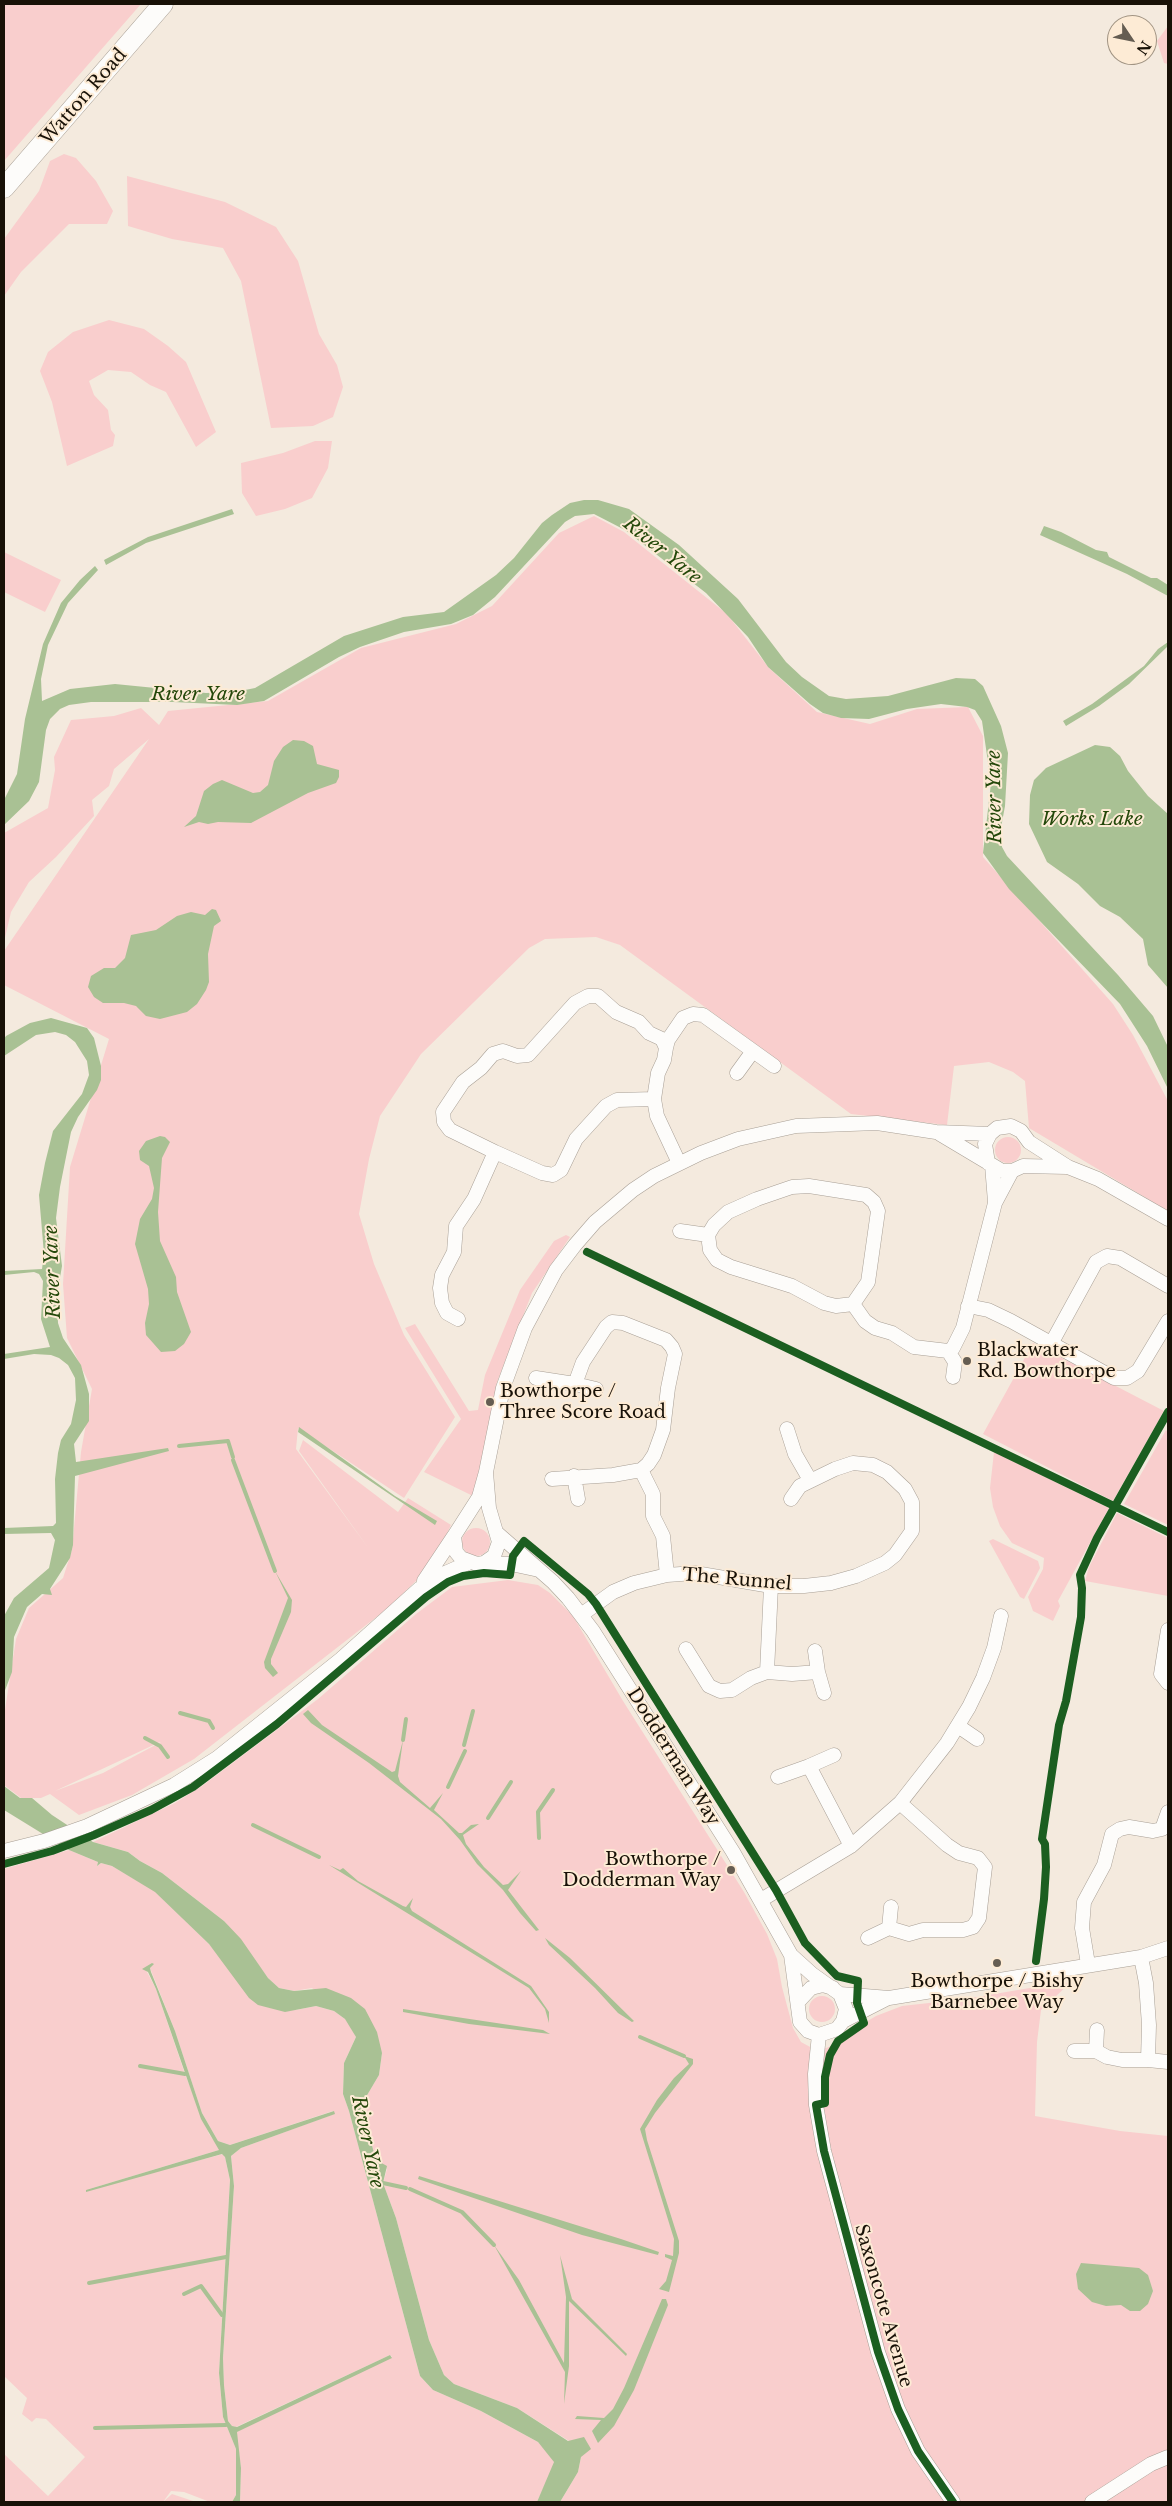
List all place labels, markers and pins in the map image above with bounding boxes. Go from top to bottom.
place label: Blackwater Rd. Bowthorpe [977,1340,1116,1382]
marker: Blackwater Rd. Bowthorpe [961,1355,973,1367]
place label: Bowthorpe / Three Score Road [500,1381,666,1424]
marker: Bowthorpe / Three Score Road [484,1396,496,1408]
place label: Bowthorpe / Dodderman Way [563,1849,721,1892]
marker: Bowthorpe / Dodderman Way [725,1864,737,1876]
marker: Bowthorpe / Bishy Barnebee Way [991,1957,1003,1969]
place label: Bowthorpe / Bishy Barnebee Way [911,1971,1083,2014]

